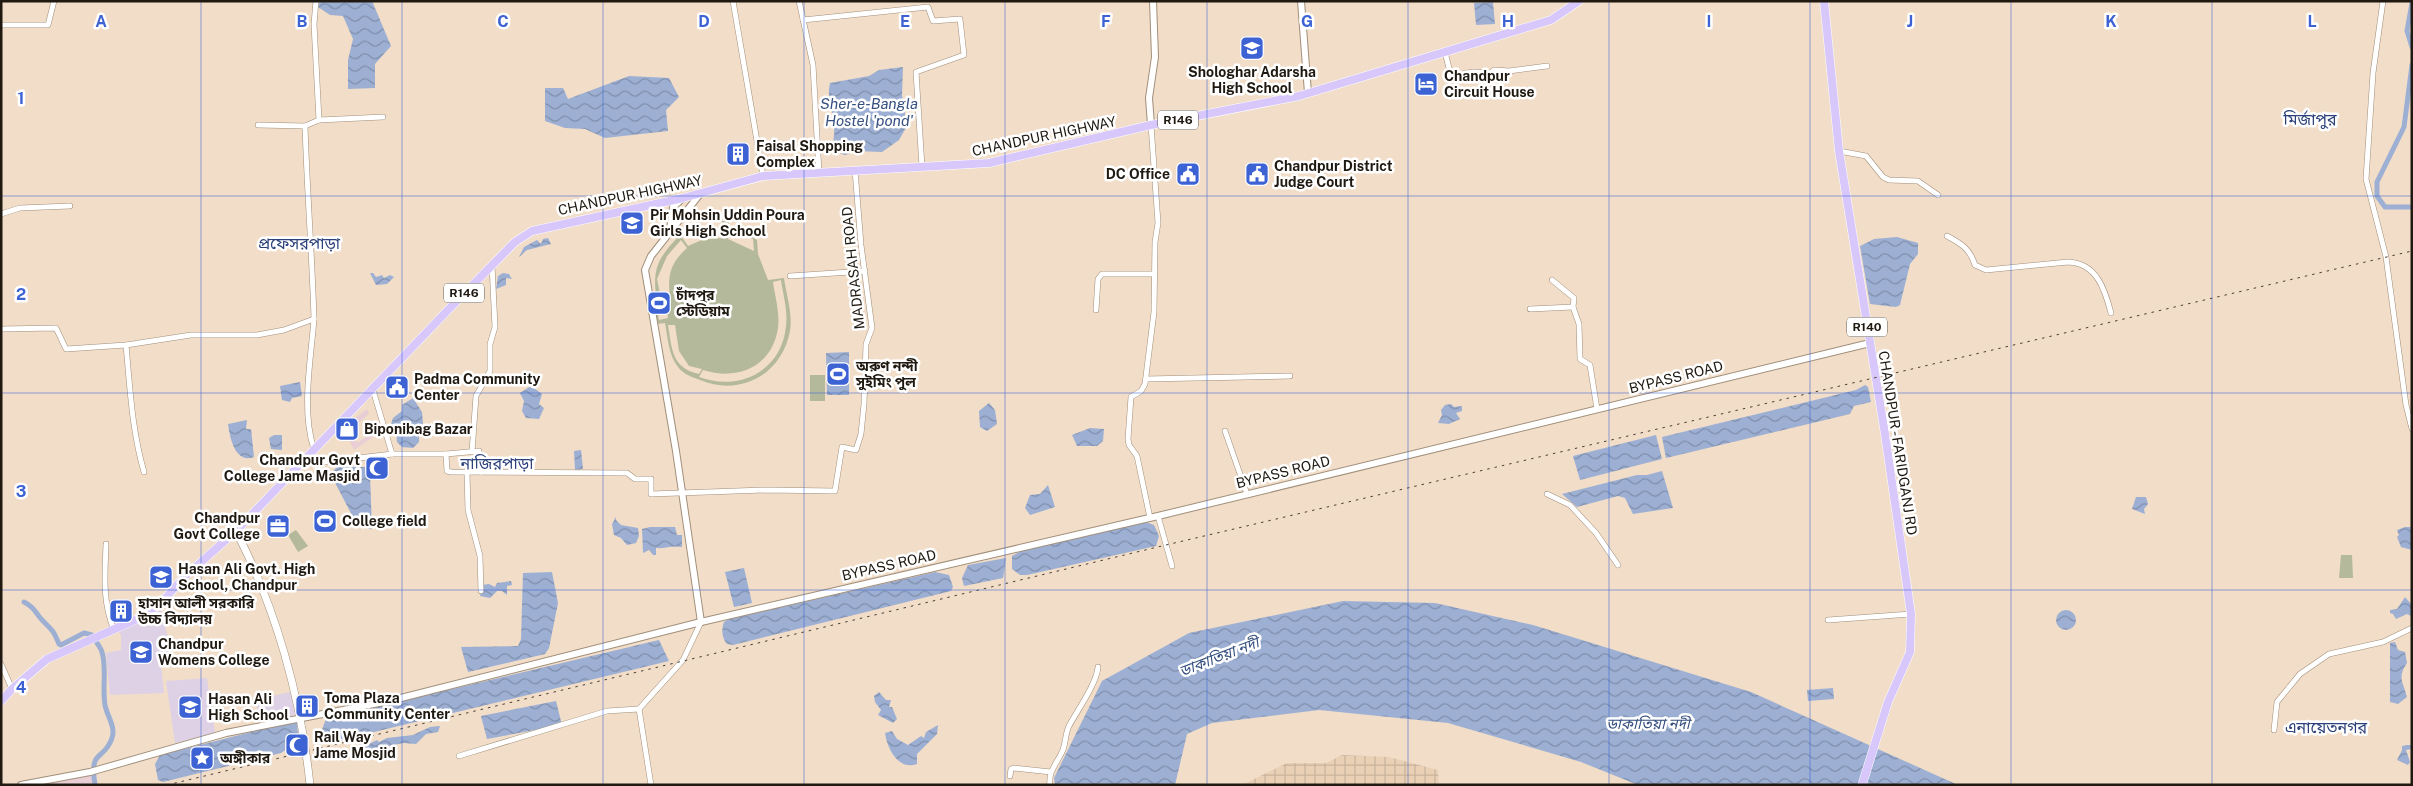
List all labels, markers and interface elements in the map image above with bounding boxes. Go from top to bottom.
text: A [95,12,107,31]
text: B [297,12,308,31]
text: C [497,12,509,31]
text: D [698,12,710,31]
text: E [900,12,910,31]
text: F [1101,12,1111,31]
text: G [1301,12,1313,31]
text: H [1502,12,1514,31]
text: I [1707,12,1711,31]
text: J [1907,12,1913,31]
text: K [2105,12,2117,31]
text: L [2307,12,2317,31]
school or university icon: Shologhar Adarsha High School [1239,35,1265,61]
place label: Shologhar Adarsha High School [1188,64,1316,96]
place label: Chandpur Circuit House [1444,68,1535,100]
hotel icon: Chandpur Circuit House [1413,71,1439,97]
text: 1 [18,89,24,108]
water label: Sher-e-Bangla Hostel 'pond' [820,95,918,129]
road number: R146 [1158,110,1198,130]
district label: মির্জাপুর [2282,110,2337,129]
street label: CHANDPUR HIGHWAY [970,113,1118,159]
place label: Faisal Shopping Complex [756,138,863,170]
building icon: Faisal Shopping Complex [725,141,751,167]
place label: Chandpur District Judge Court [1274,158,1393,190]
public building icon: DC Office [1175,161,1201,187]
public building icon: Chandpur District Judge Court [1244,161,1270,187]
place label: DC Office [1106,166,1170,182]
street label: CHANDPUR HIGHWAY [556,172,704,218]
street label: MADRASAH ROAD [839,206,867,330]
place label: Pir Mohsin Uddin Poura Girls High School [650,207,805,239]
school or university icon: Pir Mohsin Uddin Poura Girls High School [619,210,645,236]
district label: প্রফেসরপাড়া [258,234,341,253]
road number: R146 [444,284,484,302]
text: 2 [16,285,26,304]
place label: চাঁদপুর স্টেডিয়াম [675,286,730,319]
sports icon: চাঁদপুর স্টেডিয়াম [646,290,672,316]
road number: R140 [1847,318,1887,337]
street label: CHANDPUR - FARIDGANJ RD [1876,350,1920,536]
place label: অরুণ নন্দী সুইমিং পুল [855,358,919,391]
street label: BYPASS ROAD [1627,358,1725,396]
sports icon: অরুণ নন্দী সুইমিং পুল [825,361,851,387]
place label: Padma Community Center [414,371,540,403]
public building icon: Padma Community Center [384,374,410,400]
shop icon: Biponibag Bazar [334,416,360,442]
place label: Biponibag Bazar [364,421,473,437]
place label: Chandpur Govt College Jame Masjid [224,452,360,484]
street label: BYPASS ROAD [1234,453,1332,491]
district label: নাজিরপাড়া [460,454,534,473]
mosque icon: Chandpur Govt College Jame Masjid [364,455,390,481]
text: 3 [16,482,26,501]
sports icon: College field [312,508,338,534]
place label: Chandpur Govt College [174,510,260,542]
office icon: Chandpur Govt College [265,513,291,539]
place label: College field [342,513,427,529]
street label: BYPASS ROAD [840,546,938,584]
place label: Hasan Ali Govt. High School, Chandpur [178,561,315,593]
school or university icon: Hasan Ali Govt. High School, Chandpur [148,564,174,590]
place label: হাসান আলী সরকারি উচ্চ বিদ্যালয় [137,595,255,627]
building icon: হাসান আলী সরকারি উচ্চ বিদ্যালয় [108,598,134,624]
water label: ডাকাতিয়া নদী [1177,633,1264,679]
place label: Chandpur Womens College [158,636,270,668]
school or university icon: Chandpur Womens College [128,639,154,665]
text: 4 [16,678,27,697]
place label: Toma Plaza Community Center [324,690,450,722]
place label: Hasan Ali High School [208,691,289,723]
building icon: Toma Plaza Community Center [294,693,320,719]
school or university icon: Hasan Ali High School [177,694,203,720]
water label: ডাকাতিয়া নদী [1606,715,1693,732]
district label: এনায়েতনগর [2285,718,2368,737]
place label: Rail Way Jame Mosjid [314,729,396,761]
mosque icon: Rail Way Jame Mosjid [284,732,310,758]
place icon: অঙ্গীকার [189,745,215,771]
place label: অঙ্গীকার [219,750,271,766]

